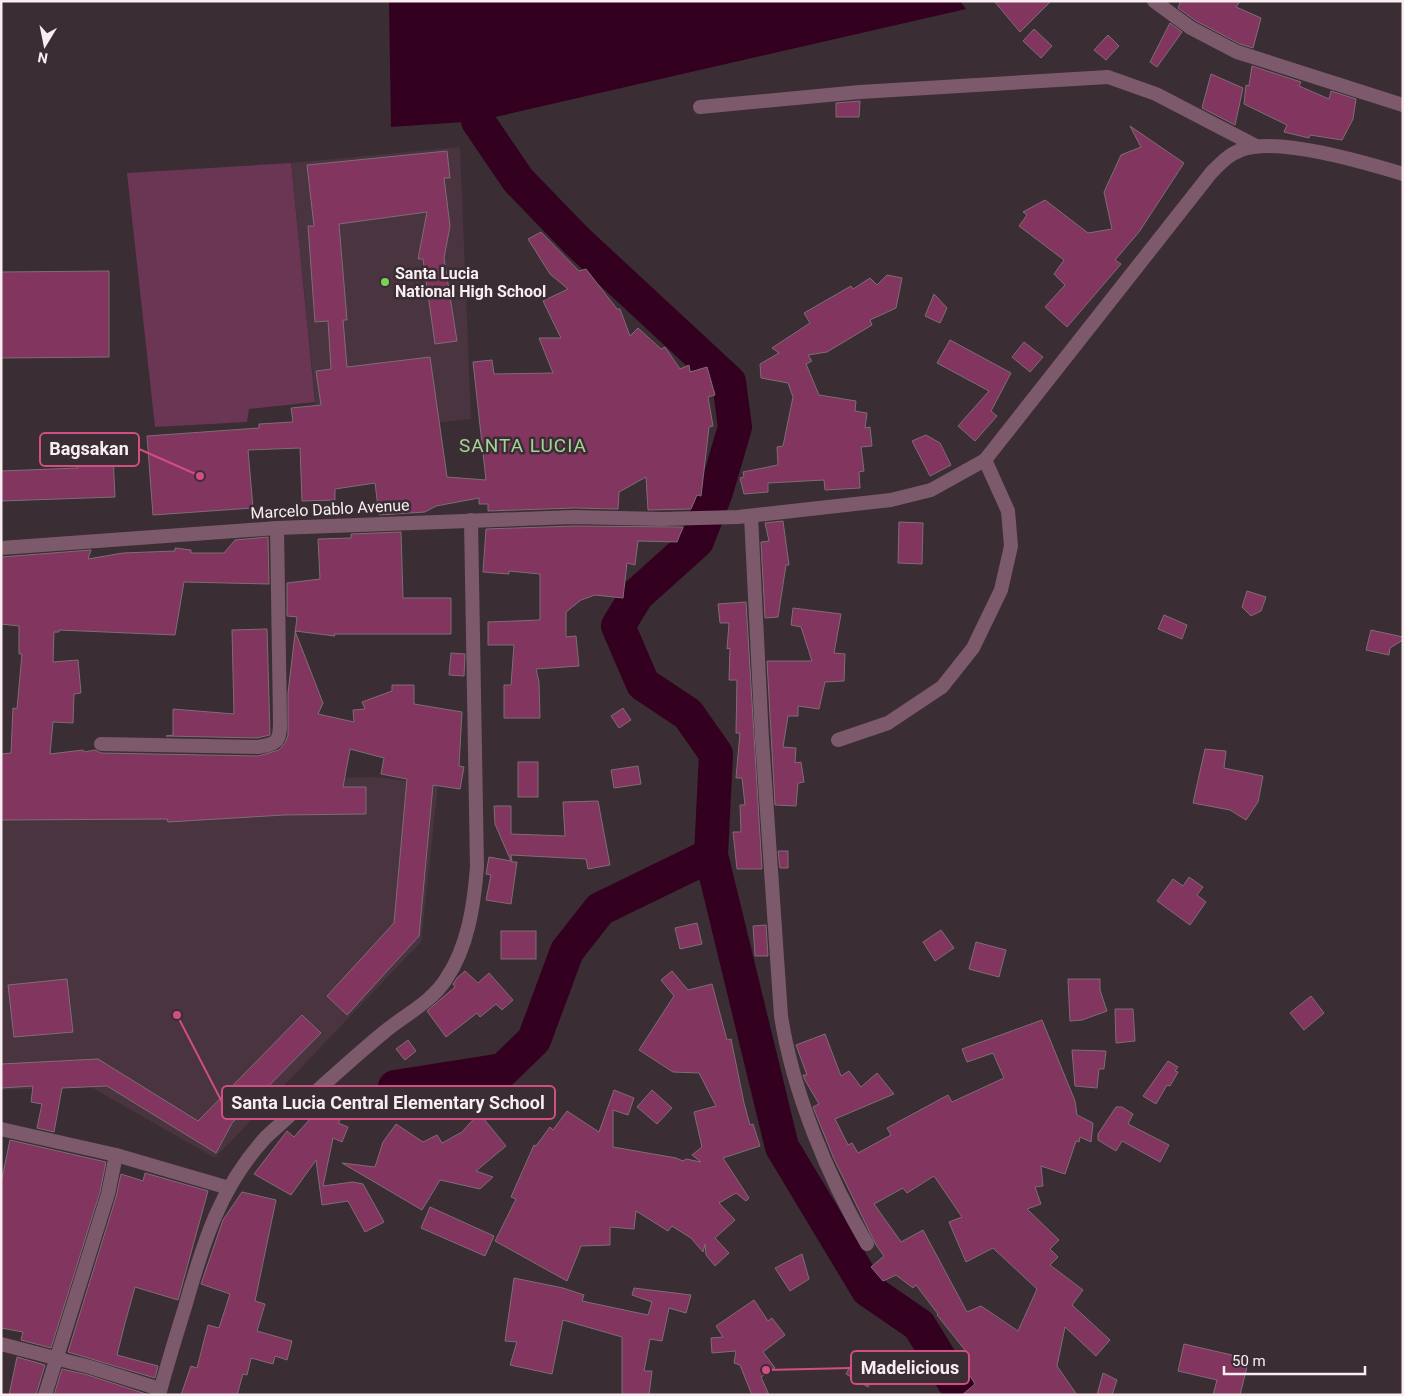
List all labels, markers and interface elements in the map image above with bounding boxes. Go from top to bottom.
north arrow [20,20,70,70]
text: N [36,49,49,67]
place label: Santa Lucia National High School [395,264,546,301]
marker: Santa Lucia National High School [379,276,391,288]
callout: Bagsakan [40,433,139,466]
district label: SANTA LUCIA [459,434,587,457]
text: Bagsakan [49,438,129,459]
street label: Marcelo Dablo Avenue [250,495,410,523]
callout: Santa Lucia Central Elementary School [222,1086,555,1119]
text: Santa Lucia Central Elementary School [231,1092,545,1113]
scale bar [1224,1344,1365,1376]
callout: Madelicious [851,1351,969,1384]
text: 50 m [1232,1352,1266,1370]
text: Madelicious [861,1357,959,1378]

